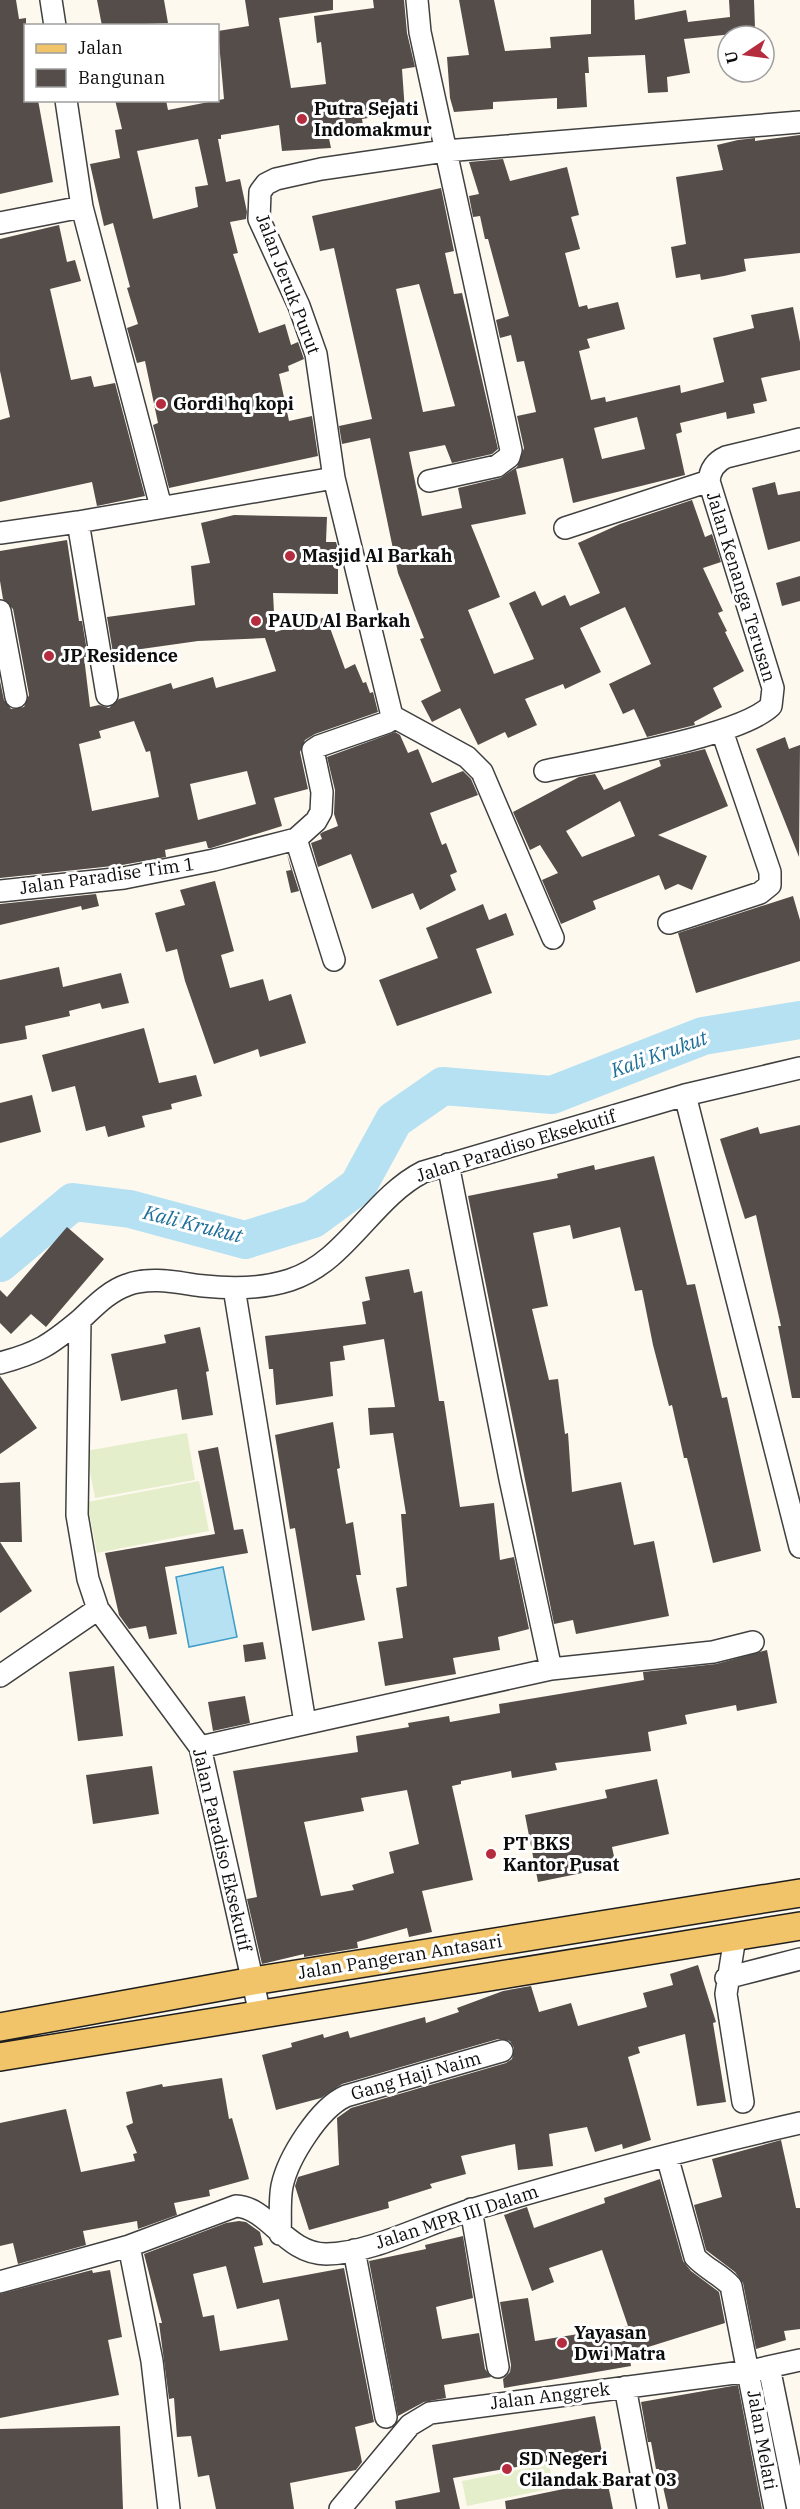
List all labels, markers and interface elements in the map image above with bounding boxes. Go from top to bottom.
legend [24,24,219,102]
north arrow [716,24,776,84]
text: Jalan [78,36,123,59]
text: U [720,49,743,66]
text: Bangunan [78,66,165,89]
place label: Putra Sejati Indomakmur [314,97,432,141]
marker: Putra Sejati Indomakmur [295,112,309,126]
street label: Jalan Jeruk Purut [251,210,326,357]
place label: Gordi hq kopi [173,392,294,415]
marker: Gordi hq kopi [154,397,168,411]
street label: Jalan Kenanga Terusan [702,489,781,685]
place label: Masjid Al Barkah [302,544,453,567]
marker: Masjid Al Barkah [283,549,297,563]
place label: PAUD Al Barkah [268,609,411,632]
marker: PAUD Al Barkah [249,614,263,628]
place label: JP Residence [61,644,178,667]
marker: JP Residence [42,649,56,663]
street label: Jalan Paradise Tim 1 [18,852,196,899]
water label: Kali Krukut [606,1023,712,1084]
street label: Jalan Paradiso Eksekutif [413,1104,620,1187]
water label: Kali Krukut [140,1198,246,1249]
street label: Jalan Paradiso Eksekutif [188,1746,257,1955]
place label: PT BKS Kantor Pusat [503,1832,619,1876]
marker: PT BKS Kantor Pusat [484,1847,498,1861]
street label: Jalan Pangeran Antasari [296,1929,504,1984]
street label: Gang Haji Naim [348,2046,484,2105]
street label: Jalan MPR III Dalam [373,2179,541,2254]
place label: Yayasan Dwi Matra [574,2321,666,2365]
marker: Yayasan Dwi Matra [555,2336,569,2350]
street label: Jalan Anggrek [489,2377,612,2414]
street label: Jalan Melati [742,2388,783,2492]
place label: SD Negeri Cilandak Barat 03 [519,2447,677,2491]
marker: SD Negeri Cilandak Barat 03 [500,2462,514,2476]

